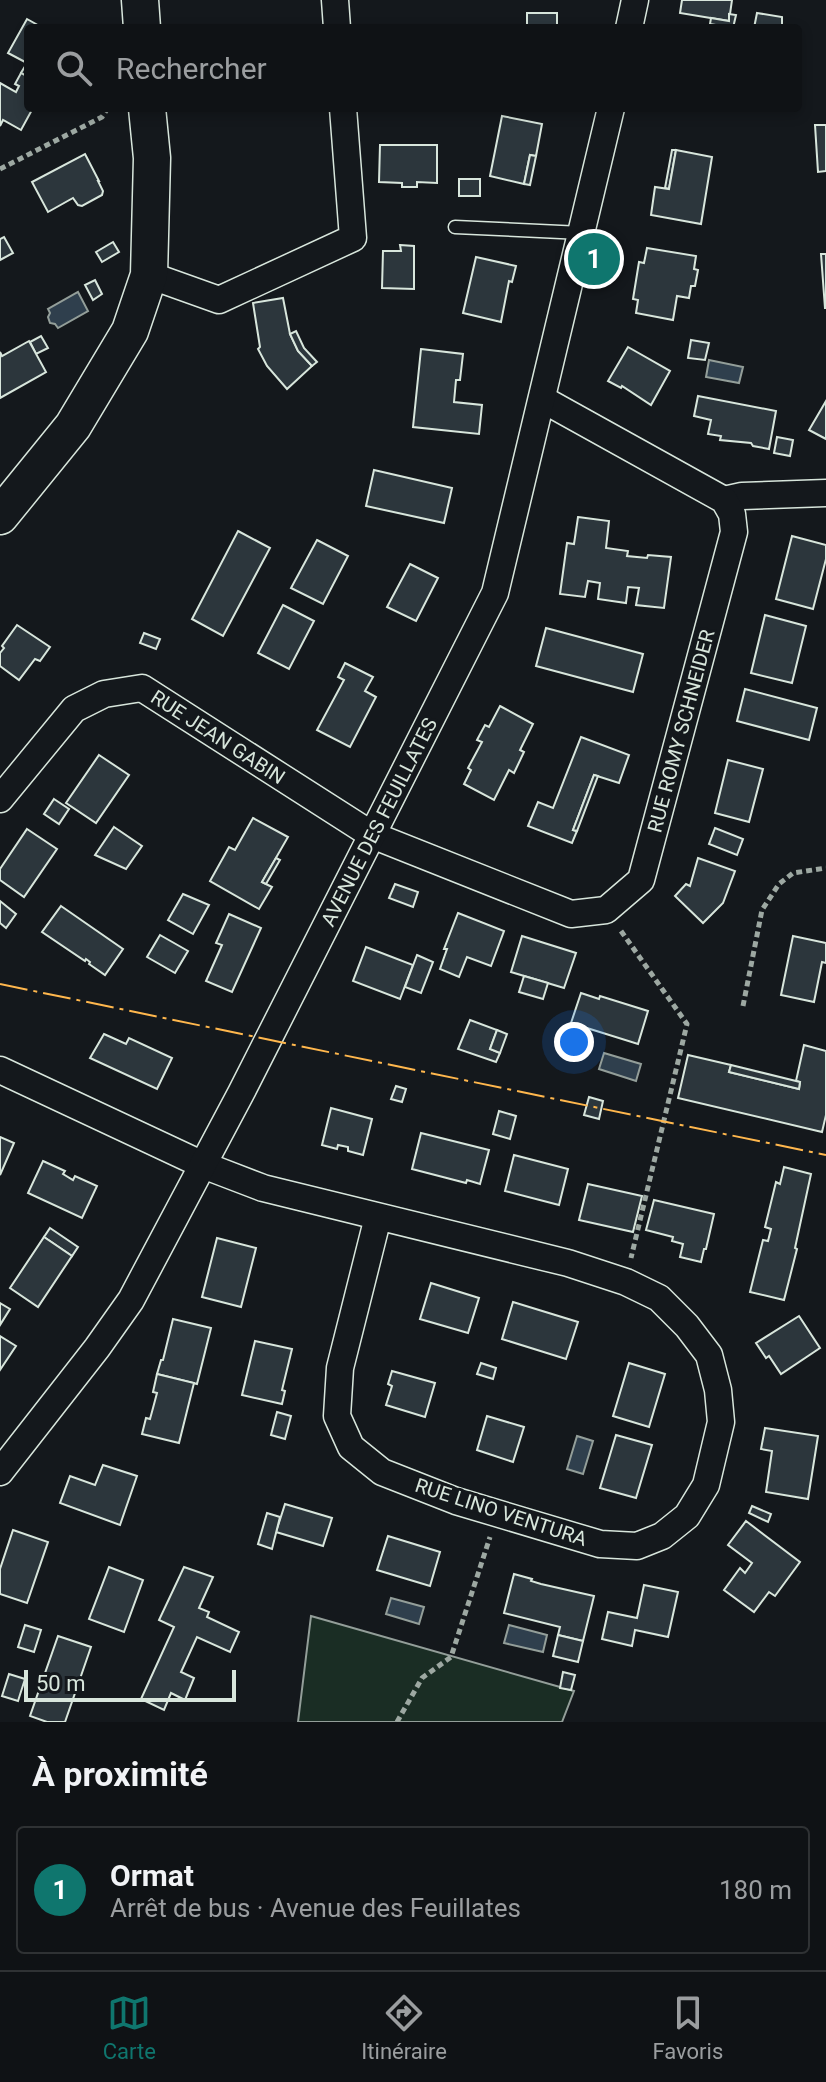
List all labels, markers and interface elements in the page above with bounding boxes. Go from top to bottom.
search box [24,24,802,112]
icon: search [52,46,96,90]
text: Rechercher [116,51,267,86]
pin: 1 [568,229,620,289]
street label: RUE ROMY SCHNEIDER [642,627,720,835]
street label: RUE JEAN GABIN [146,685,290,789]
street label: AVENUE DES FEUILLATES [316,714,442,930]
your location [554,1022,594,1062]
street label: RUE LINO VENTURA [412,1473,590,1551]
scale bar [24,1666,236,1702]
text: 50 m [36,1671,85,1696]
text: À proximité [32,1754,208,1794]
text: Ormat [110,1858,194,1893]
text: 1 [53,1875,67,1905]
text: 180 m [719,1875,792,1905]
text: Arrêt de bus · Avenue des Feuillates [110,1893,521,1923]
tab: Carte [103,1991,156,2064]
tab: Itinéraire [361,1991,447,2064]
tab: Favoris [652,1991,723,2064]

